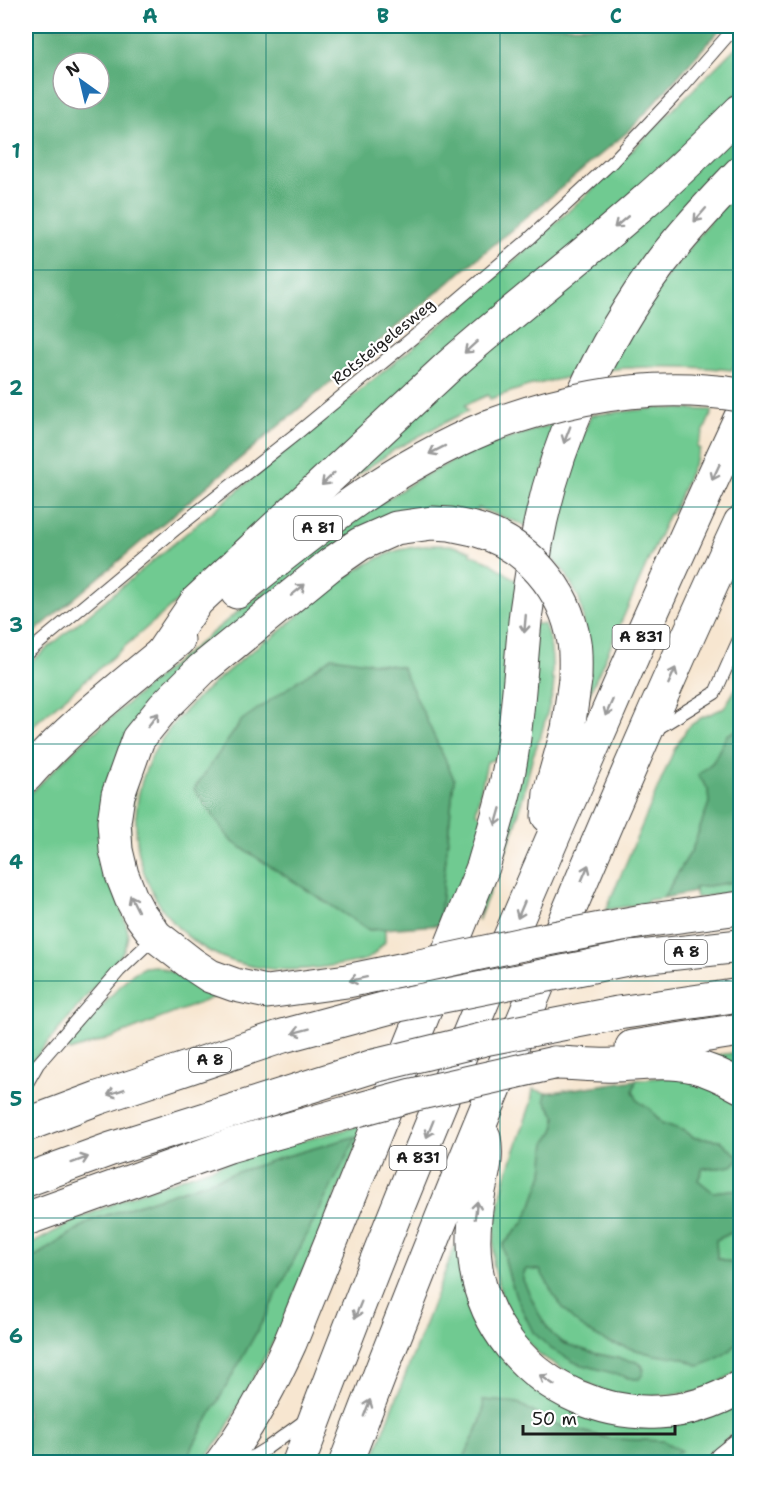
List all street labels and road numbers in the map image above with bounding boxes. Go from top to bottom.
street label: Rotsteigelesweg [328,293,439,389]
road number: A 81 [294,516,342,540]
road number: A 831 [612,625,670,649]
road number: A 8 [665,940,707,964]
road number: A 8 [189,1048,231,1072]
road number: A 831 [390,1146,446,1170]

